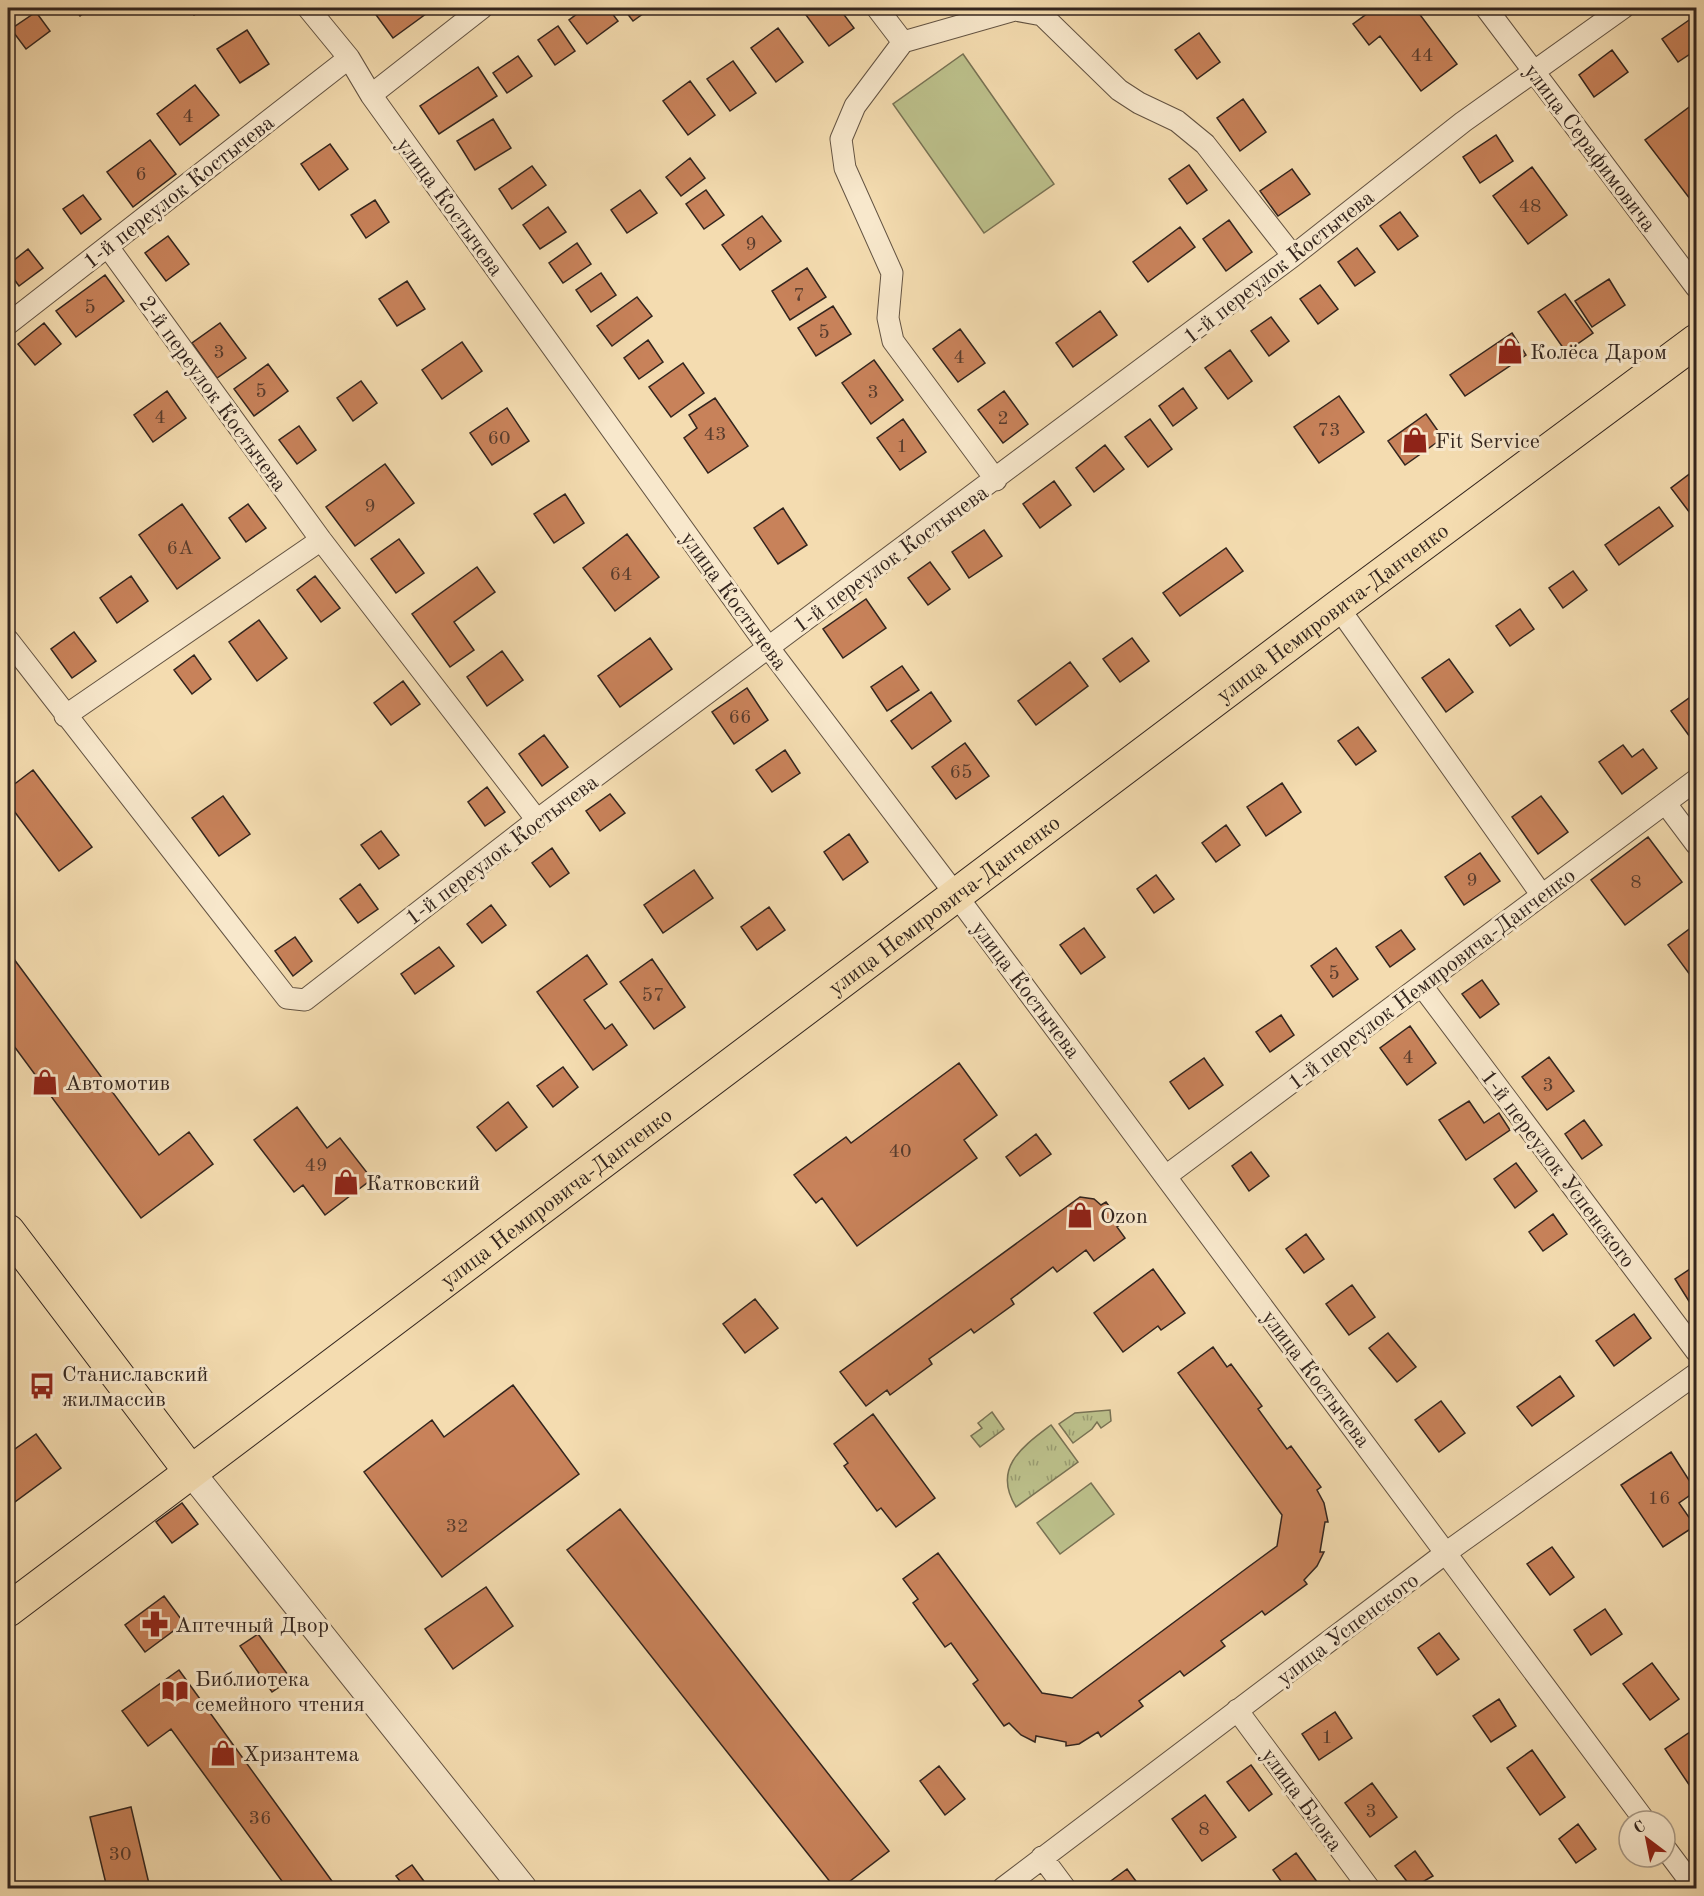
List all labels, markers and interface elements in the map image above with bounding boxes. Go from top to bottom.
house number: 44 [1410,46,1434,66]
street label: улица Серафимовича [1519,60,1660,236]
house number: 4 [182,107,194,127]
street label: 1-й переулок Костычева [80,111,279,274]
street label: улица Костычева [392,134,507,281]
house number: 6 [135,165,147,185]
street label: 1-й переулок Костычева [1180,186,1379,349]
house number: 48 [1518,197,1542,217]
house number: 9 [745,235,757,255]
house number: 7 [793,286,805,306]
street label: 2-й переулок Костычева [134,293,290,496]
house number: 5 [84,298,96,318]
house number: 5 [818,323,830,343]
shop icon: Колёса Даром [1495,336,1525,366]
place label: Колёса Даром [1530,342,1667,364]
house number: 3 [213,343,225,363]
house number: 4 [953,348,965,368]
house number: 5 [255,382,267,402]
house number: 3 [867,383,879,403]
house number: 4 [154,408,166,428]
house number: 2 [997,409,1009,429]
house number: 73 [1317,421,1341,441]
house number: 43 [703,425,727,445]
shop icon: Fit Service [1400,425,1430,455]
house number: 60 [487,429,511,449]
place label: Fit Service [1435,431,1540,453]
house number: 1 [896,437,908,457]
street label: 1-й переулок Костычева [790,482,993,638]
house number: 9 [364,497,376,517]
street label: улица Немировича-Данченко [1213,520,1453,707]
street label: улица Костычева [676,528,791,675]
house number: 6А [167,539,193,559]
house number: 64 [609,565,633,585]
house number: 66 [728,708,752,728]
house number: 65 [949,763,973,783]
street label: 1-й переулок Костычева [402,771,603,930]
street label: улица Немировича-Данченко [825,812,1065,1000]
street label: 1-й переулок Немировича-Данченко [1285,865,1580,1095]
house number: 9 [1466,871,1478,891]
house number: 8 [1630,873,1642,893]
street label: улица Костычева [967,918,1084,1063]
house number: 5 [1328,964,1340,984]
house number: 57 [641,986,665,1006]
house number: 4 [1402,1048,1414,1068]
street label: 1-й переулок Успенского [1476,1066,1639,1272]
shop icon: Автомотив [30,1067,60,1097]
place label: Автомотив [65,1073,170,1095]
house number: 3 [1542,1076,1554,1096]
street label: улица Немировича-Данченко [437,1104,677,1293]
house number: 40 [888,1142,912,1162]
house number: 49 [304,1156,328,1176]
shop icon: Катковский [331,1167,361,1197]
place label: Катковский [366,1173,480,1195]
shop icon: Ozon [1065,1200,1095,1230]
place label: Ozon [1100,1206,1148,1228]
street label: улица Костычева [1257,1307,1374,1452]
place label: Станиславский жилмассив [62,1364,208,1411]
bus stop icon: Станиславский жилмассив [27,1371,57,1401]
house number: 16 [1647,1489,1671,1509]
house number: 32 [445,1517,469,1537]
street label: улица Успенского [1273,1569,1423,1690]
pharmacy icon: Аптечный Двор [140,1609,170,1639]
place label: Аптечный Двор [175,1615,329,1637]
place label: Библиотека семейного чтения [195,1669,365,1716]
library icon: Библиотека семейного чтения [160,1676,190,1706]
house number: 1 [1321,1728,1333,1748]
shop icon: Хризантема [208,1738,238,1768]
place label: Хризантема [243,1744,359,1766]
street label: улица Блока [1257,1744,1346,1856]
house number: 3 [1365,1802,1377,1822]
house number: 36 [248,1809,272,1829]
north arrow [1617,1809,1677,1869]
text: С [1631,1818,1649,1838]
house number: 8 [1198,1820,1210,1840]
house number: 30 [108,1845,132,1865]

